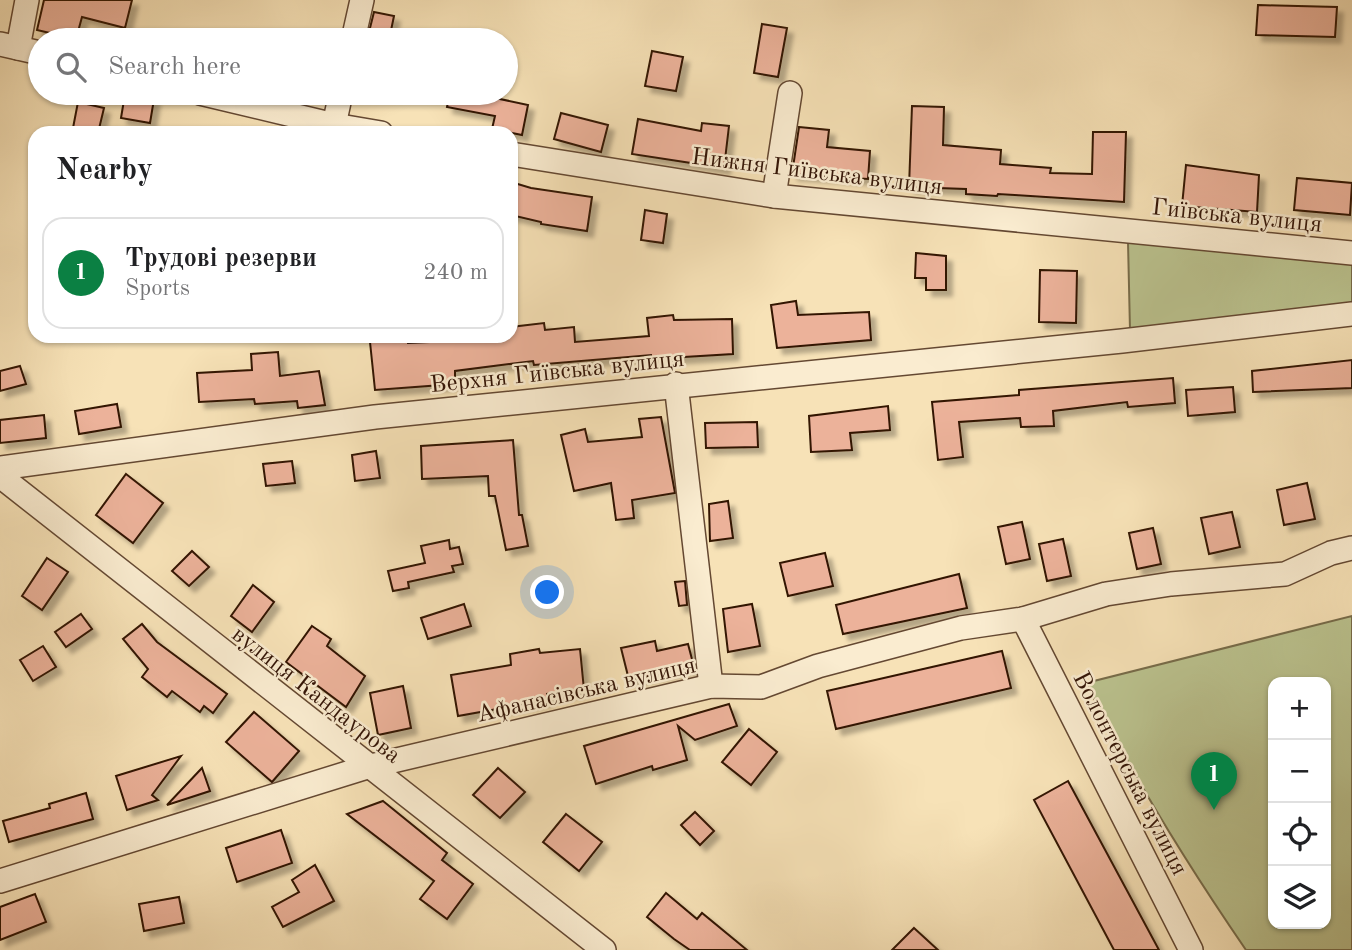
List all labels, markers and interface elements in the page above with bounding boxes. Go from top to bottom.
search box [28,28,518,105]
icon: search [52,48,90,86]
text: Search here [108,54,241,80]
street label: Нижня Гиївська вулиця [690,146,944,200]
text: Nearby [56,156,153,186]
street label: Гиївська вулиця [1150,196,1323,238]
text: Трудові резерви [125,246,317,272]
text: 1 [74,261,88,284]
text: 240 m [423,261,488,284]
text: Sports [125,277,190,300]
street label: Верхня Гиївська вулиця [429,348,686,398]
your location [530,575,564,609]
street label: вулиця Кандаурова [227,622,405,769]
street label: Афанасівська вулиця [475,654,698,728]
street label: Волонтерська вулиця [1067,668,1191,880]
map controls [1268,677,1331,929]
button: + [1268,677,1331,740]
button: − [1268,740,1331,803]
pin: 1 [1191,752,1237,810]
button: locate [1268,803,1331,866]
button: layers [1268,866,1331,929]

